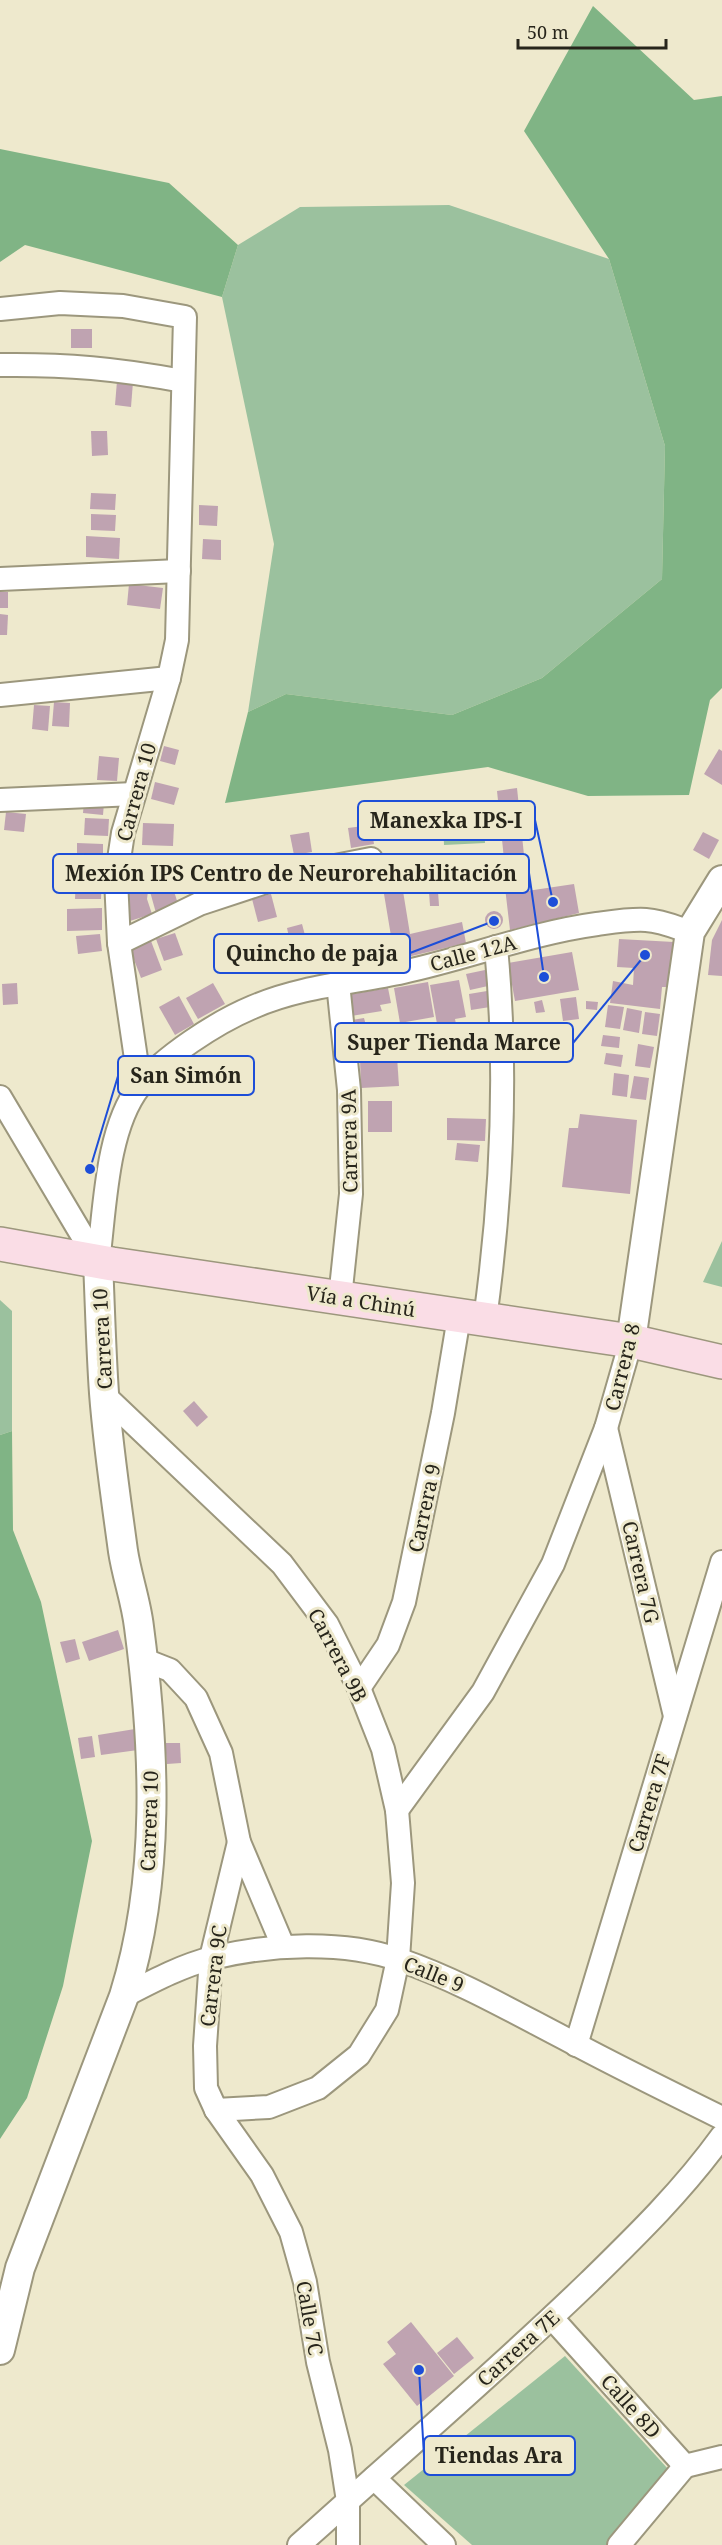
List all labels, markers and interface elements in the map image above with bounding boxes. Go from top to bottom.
scale bar [518,12,666,50]
text: 50 m [527,20,569,44]
street label: Carrera 10 [110,740,162,844]
callout: Manexka IPS-I [358,801,535,840]
text: Manexka IPS-I [370,806,522,834]
callout: Mexión IPS Centro de Neurorehabilitación [53,854,529,893]
text: Mexión IPS Centro de Neurorehabilitación [65,859,517,887]
street label: Calle 12A [427,928,520,977]
callout: Quincho de paja [214,934,410,973]
text: Quincho de paja [226,939,398,967]
callout: Super Tienda Marce [335,1023,573,1062]
text: Super Tienda Marce [347,1028,561,1056]
callout: San Simón [118,1056,254,1095]
text: San Simón [130,1061,242,1089]
street label: Carrera 9A [335,1088,363,1193]
street label: Vía a Chinú [305,1279,418,1323]
street label: Carrera 10 [86,1288,118,1390]
street label: Carrera 8 [598,1320,646,1414]
street label: Carrera 9 [401,1461,447,1555]
street label: Carrera 7G [616,1518,666,1626]
street label: Carrera 9B [302,1603,374,1707]
street label: Carrera 7F [621,1750,677,1856]
street label: Carrera 10 [134,1770,164,1872]
street label: Carrera 9C [193,1924,233,2028]
street label: Calle 9 [400,1950,468,1998]
street label: Calle 7C [290,2279,330,2357]
street label: Carrera 7E [471,2304,565,2392]
street label: Calle 8D [595,2368,667,2444]
callout: Tiendas Ara [424,2436,575,2475]
text: Tiendas Ara [435,2441,563,2469]

